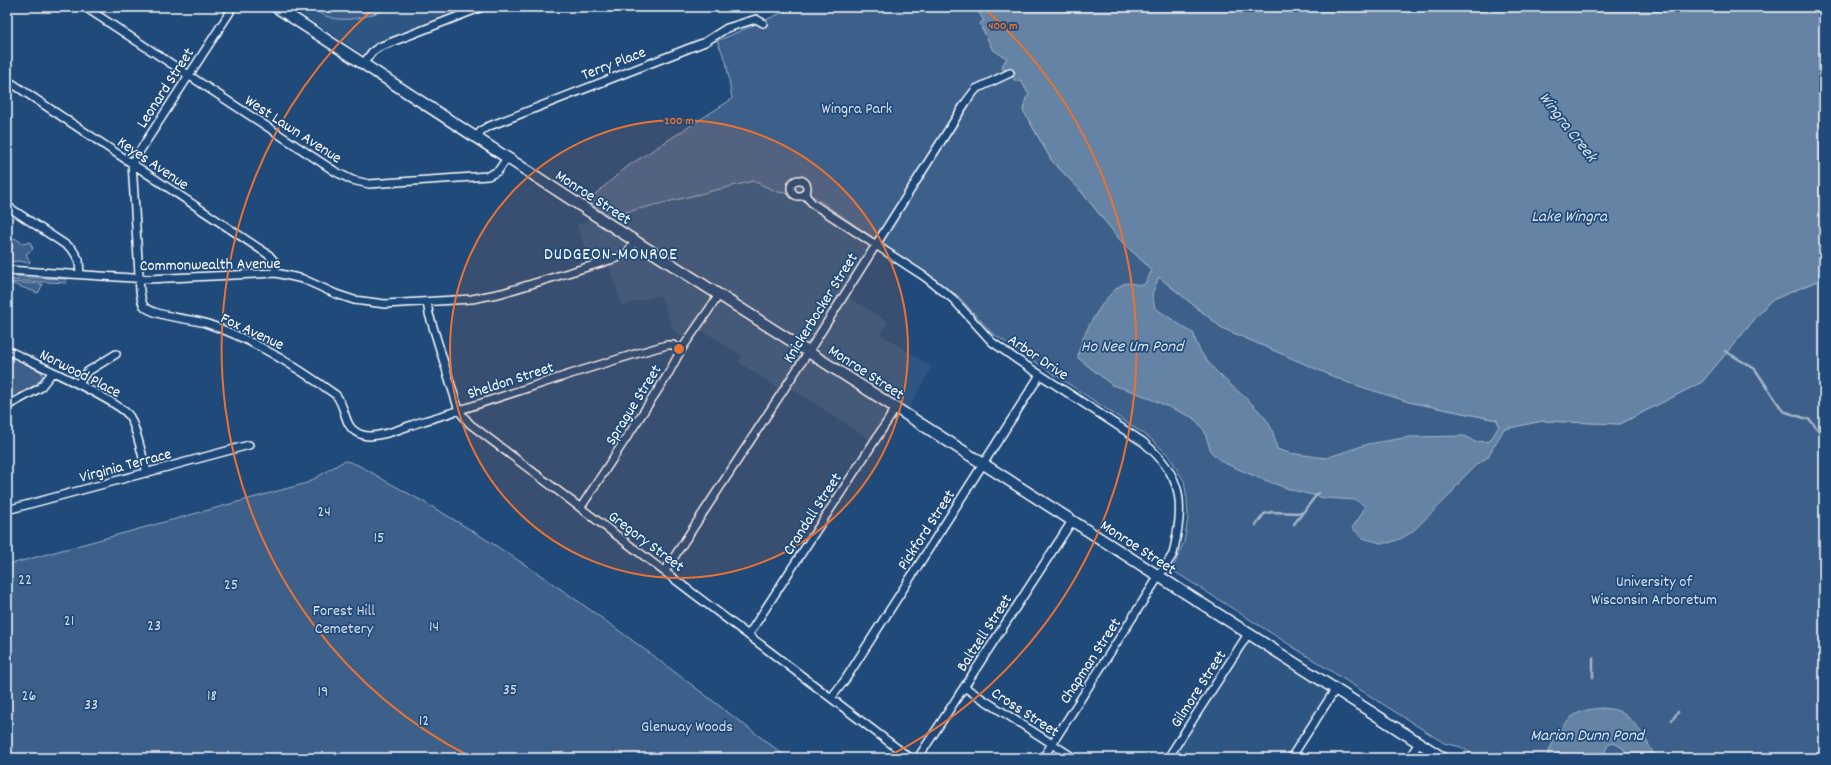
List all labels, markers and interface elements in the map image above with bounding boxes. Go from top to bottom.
text: 400 m [988,18,1018,35]
street label: Terry Place [578,42,650,87]
street label: Leonard Street [132,44,201,133]
water label: Wingra Creek [1532,88,1603,170]
street label: West Lawn Avenue [240,90,346,170]
park label: Wingra Park [822,98,892,121]
text: 200 m [664,113,694,130]
street label: Keyes Avenue [112,132,193,197]
street label: Monroe Street [550,165,635,231]
water label: Lake Wingra [1531,206,1608,230]
district label: DUDGEON-MONROE [544,244,678,268]
street label: Knickerbocker Street [778,249,864,368]
street label: Commonwealth Avenue [139,253,281,278]
street label: Fox Avenue [216,308,287,357]
street label: Arbor Drive [1003,329,1073,387]
water label: Ho Nee Um Pond [1081,336,1185,360]
street label: Monroe Street [823,340,908,406]
centre of rings [672,342,686,356]
street label: Norwood Place [35,344,125,405]
street label: Sheldon Street [465,357,557,406]
street label: Sprague Street [600,360,668,450]
street label: Virginia Terrace [77,443,174,490]
street label: Crandall Street [778,469,848,560]
street label: Pickford Street [892,485,962,575]
park label: 24 [317,501,331,524]
street label: Gregory Street [603,506,688,578]
street label: Monroe Street [1095,515,1180,581]
park label: 15 [374,527,384,550]
park label: 22 [18,569,32,592]
park label: University of Wisconsin Arboretum [1591,571,1717,612]
park label: 25 [224,574,238,597]
street label: Baltzell Street [951,590,1019,677]
park label: Forest Hill Cemetery [313,600,375,641]
park label: 21 [64,610,74,633]
street label: Chapman Street [1055,614,1128,709]
park label: 23 [147,615,161,638]
park label: 14 [429,616,439,639]
street label: Gilmore Street [1165,646,1233,733]
park label: 35 [503,679,517,702]
park label: 19 [318,681,328,704]
street label: Cross Street [986,682,1063,744]
park label: 26 [22,685,37,708]
park label: 18 [207,685,217,708]
park label: 33 [84,694,98,717]
park label: 12 [419,710,429,733]
park label: Glenway Woods [641,716,733,739]
water label: Marion Dunn Pond [1530,725,1646,749]

